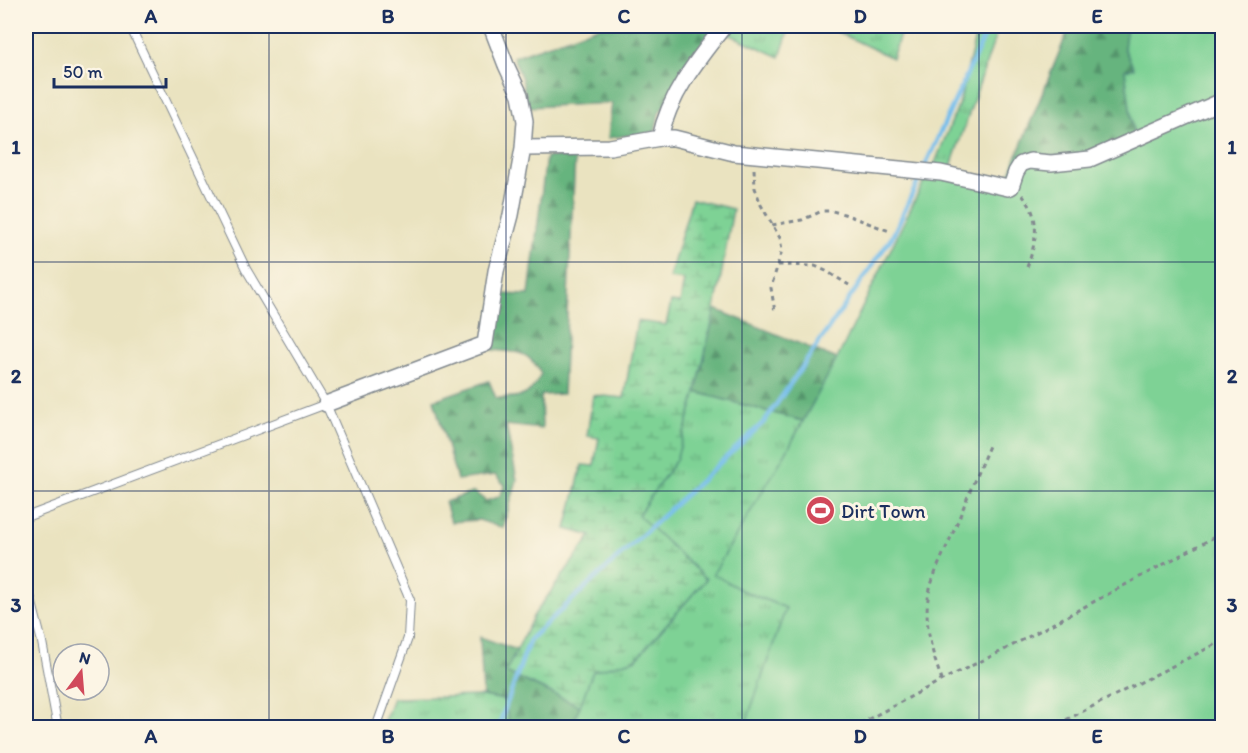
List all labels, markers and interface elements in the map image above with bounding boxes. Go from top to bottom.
text: A [144,4,158,28]
text: B [382,4,395,28]
text: C [618,4,631,28]
text: D [853,4,867,28]
text: E [1091,4,1103,28]
scale bar [54,51,166,89]
text: 50 m [63,61,103,83]
text: 1 [11,135,21,159]
text: 1 [1227,135,1237,159]
text: 2 [11,364,22,388]
text: 2 [1227,364,1238,388]
sports icon: Dirt Town [804,495,836,527]
place label: Dirt Town [841,499,926,523]
text: 3 [11,593,22,617]
text: 3 [1227,593,1238,617]
north arrow [51,642,111,702]
text: N [77,647,93,669]
text: A [144,724,158,748]
text: B [382,724,395,748]
text: C [618,724,631,748]
text: D [853,724,867,748]
text: E [1091,724,1103,748]

